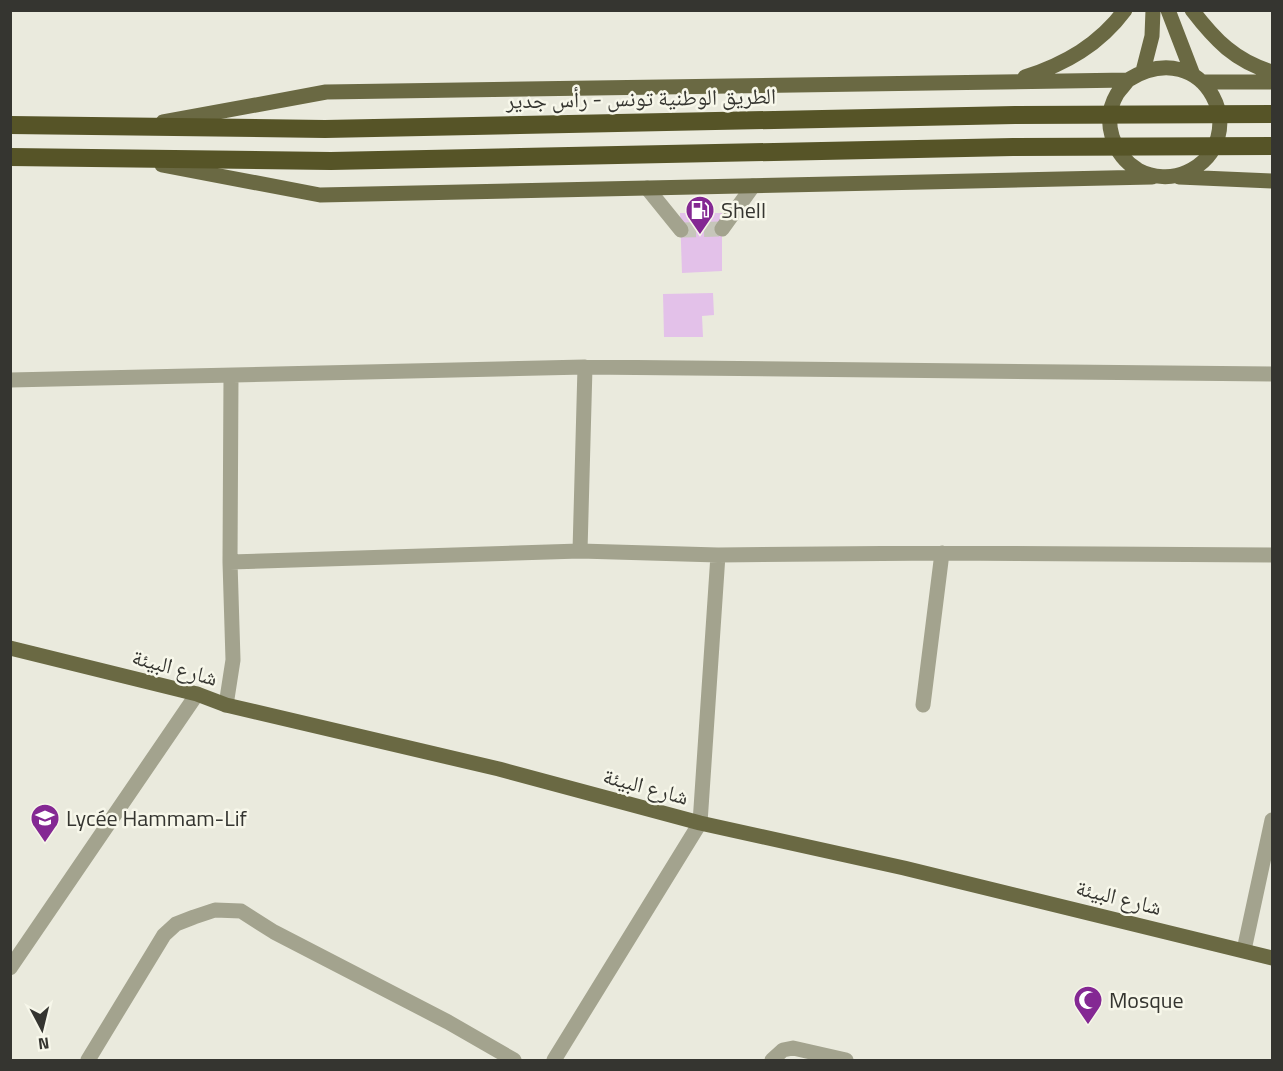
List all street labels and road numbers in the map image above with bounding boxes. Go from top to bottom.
street label: الطريق الوطنية تونس - رأس جدير [505,79,776,117]
street label: شارع البيئة [128,639,222,695]
street label: شارع البيئة [599,758,693,814]
street label: شارع البيئة [1073,870,1165,924]

